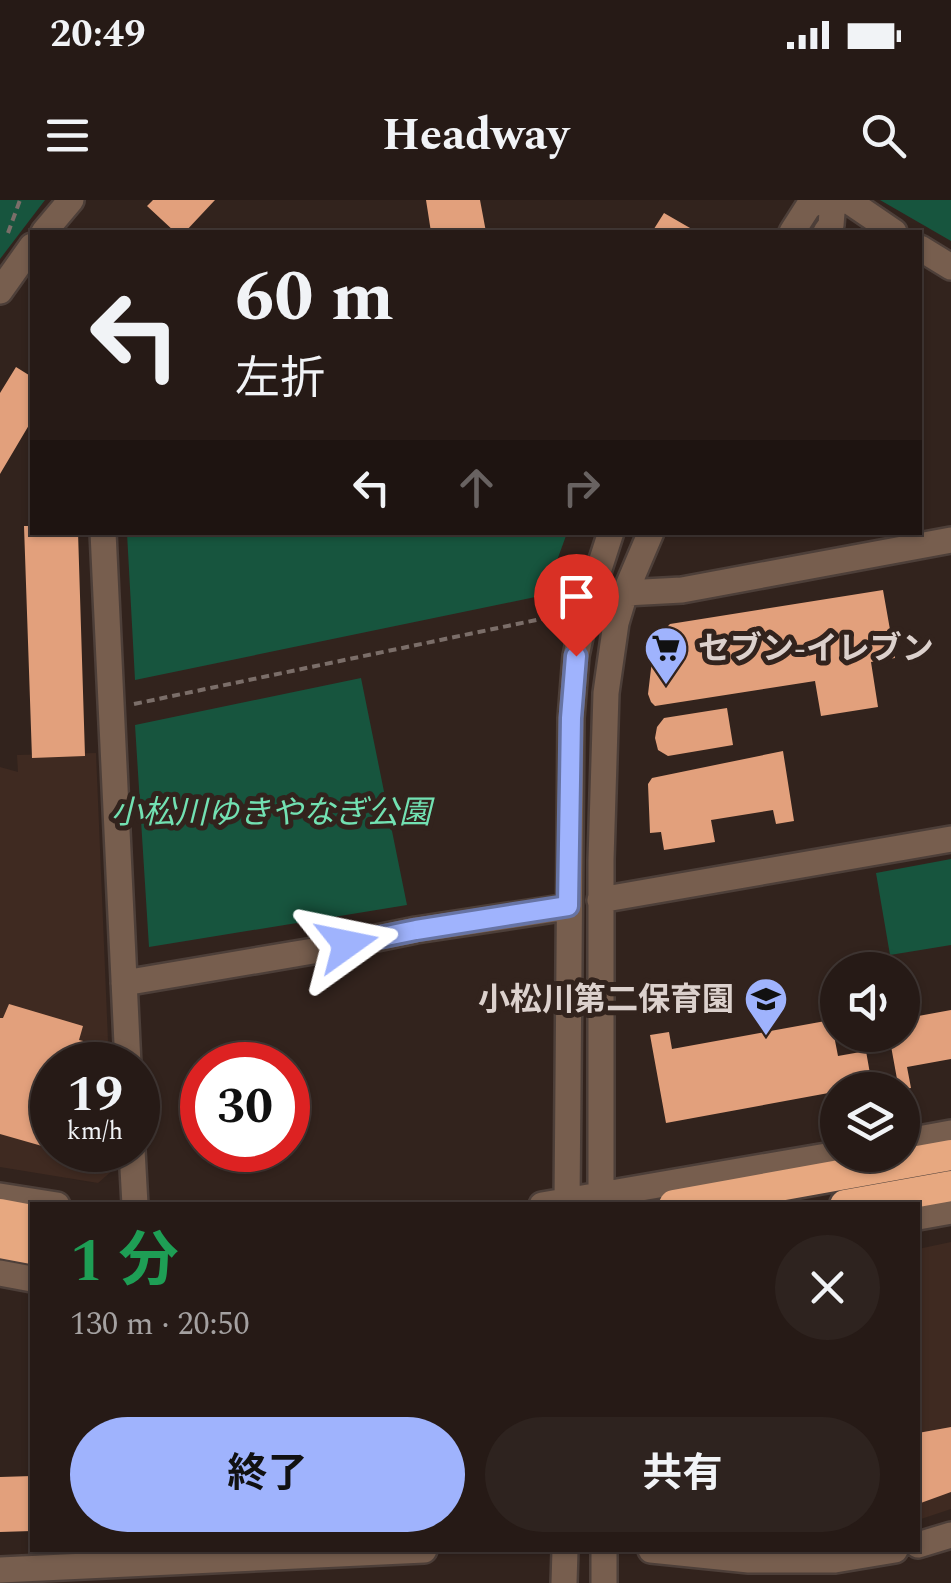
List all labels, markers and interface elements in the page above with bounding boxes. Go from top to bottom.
text: 20:49 [50,6,145,64]
text: Headway [382,101,569,170]
icon: menu [40,108,95,163]
icon: search [856,108,911,163]
text: 60 m [235,245,394,351]
icon: left [70,270,200,400]
text: 左折 [235,345,325,414]
icon: left [344,460,399,515]
icon: ahead [449,460,504,515]
icon: right [554,460,609,515]
pin [534,554,619,657]
icon: arrive [549,569,604,624]
supermarket icon: セブン-イレブン [643,625,689,686]
place label: セブン-イレブン [698,625,934,674]
park label: 小松川ゆきやなぎ公園 [111,789,435,838]
position arrow [295,892,399,996]
map controls [820,952,920,1172]
button: sound [820,952,920,1052]
place label: 小松川第二保育園 [478,976,734,1025]
school or university icon: 小松川第二保育園 [743,976,789,1037]
speed limit sign: 30 [180,1042,310,1172]
text: 19 [67,1057,123,1133]
button: layers [820,1072,920,1172]
text: km/h [67,1113,123,1151]
text: 1 分 [70,1216,179,1308]
button: close [775,1235,880,1340]
text: 130 m · 20:50 [70,1300,250,1349]
button: 終了 [70,1417,465,1532]
button: 共有 [485,1417,880,1532]

